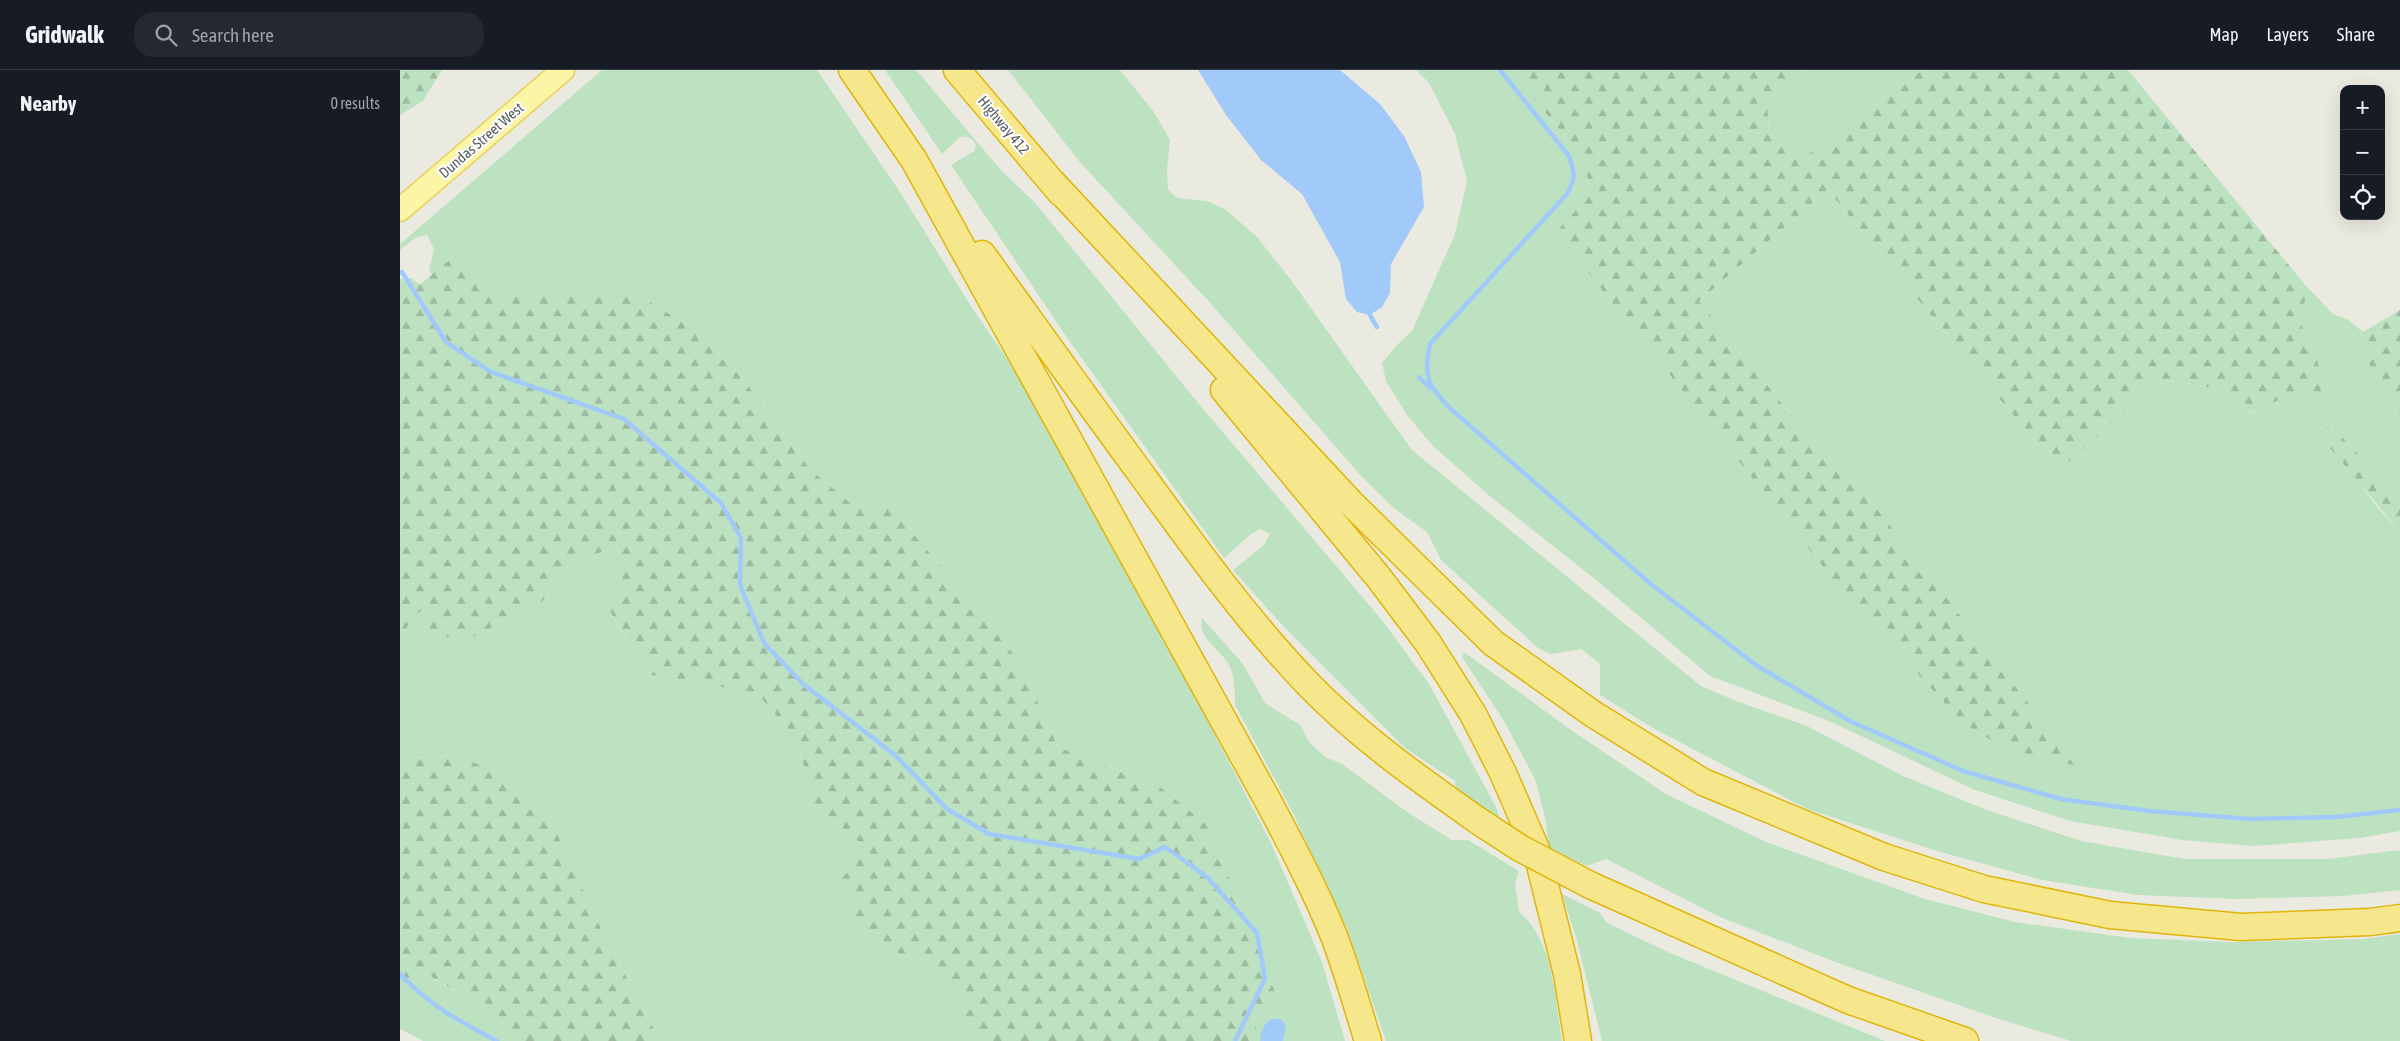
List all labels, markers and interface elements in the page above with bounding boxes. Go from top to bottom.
search box [134,12,484,57]
text: Gridwalk [25,21,104,48]
icon: search [152,21,180,49]
text: Search here [192,24,274,46]
text: Map [2209,24,2238,45]
text: Layers [2266,24,2309,45]
text: Share [2337,24,2375,45]
map controls [2340,85,2385,220]
button: + [2340,85,2385,130]
text: Nearby [20,91,76,115]
street label: Highway 412 [975,92,1033,158]
text: 0 results [330,94,380,112]
street label: Dundas Street West [435,99,527,181]
button: − [2340,130,2385,175]
button: locate [2340,175,2385,220]

